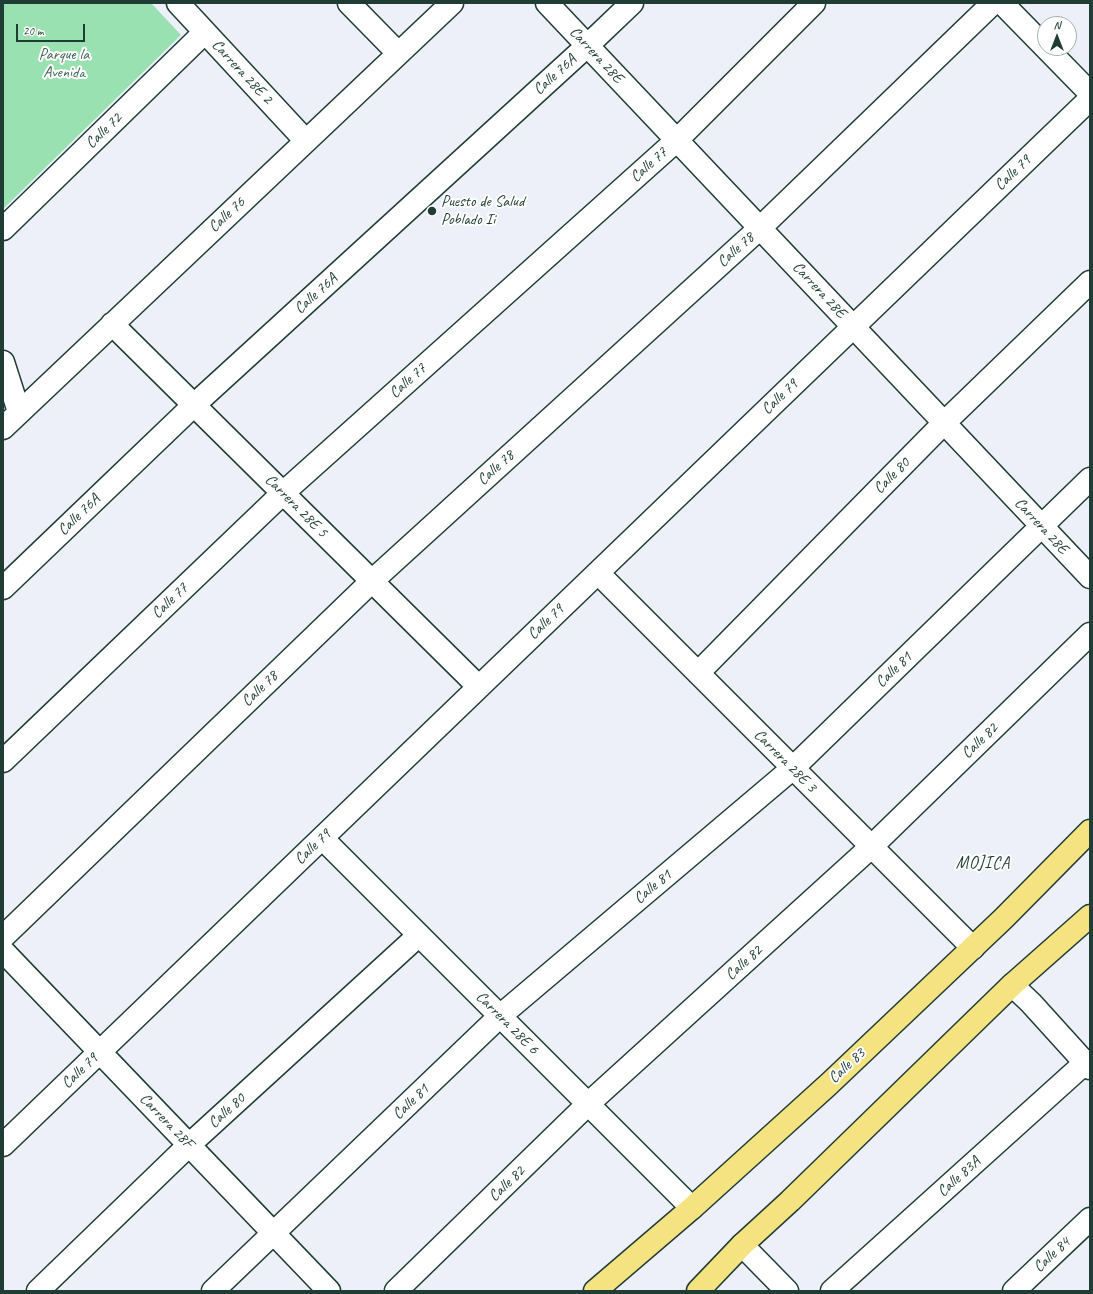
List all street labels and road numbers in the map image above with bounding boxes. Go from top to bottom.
street label: Carrera 28E [565,23,627,87]
street label: Carrera 28E 2 [207,36,277,108]
street label: Calle 76A [529,51,581,99]
street label: Calle 72 [82,109,126,153]
street label: Calle 77 [626,143,672,187]
street label: Calle 79 [991,151,1035,195]
street label: Calle 76 [205,193,249,237]
street label: Calle 78 [713,228,759,272]
street label: Carrera 28E [788,258,850,322]
street label: Calle 76A [290,270,342,318]
street label: Calle 77 [385,359,431,403]
street label: Calle 79 [758,375,802,419]
street label: Calle 78 [473,446,519,490]
street label: Calle 80 [870,454,914,498]
street label: Carrera 28E 5 [260,470,332,542]
street label: Calle 76A [54,490,104,540]
street label: Carrera 28E [1010,494,1072,558]
street label: Calle 77 [148,579,192,623]
street label: Calle 79 [524,600,568,644]
street label: Calle 81 [872,648,916,692]
street label: Calle 78 [238,667,282,711]
street label: Calle 82 [958,719,1002,763]
street label: Carrera 28E 3 [749,725,821,797]
street label: Calle 79 [291,825,335,869]
street label: Calle 81 [630,866,676,908]
street label: Calle 82 [721,941,767,985]
street label: Carrera 28E 6 [471,987,543,1059]
street label: Calle 83 [825,1044,869,1088]
street label: Calle 79 [58,1049,102,1093]
street label: Calle 81 [389,1080,433,1124]
street label: Carrera 28F [135,1089,197,1153]
street label: Calle 80 [204,1089,250,1133]
street label: Calle 83A [933,1153,985,1201]
street label: Calle 82 [485,1162,529,1206]
street label: Calle 84 [1030,1233,1074,1277]

